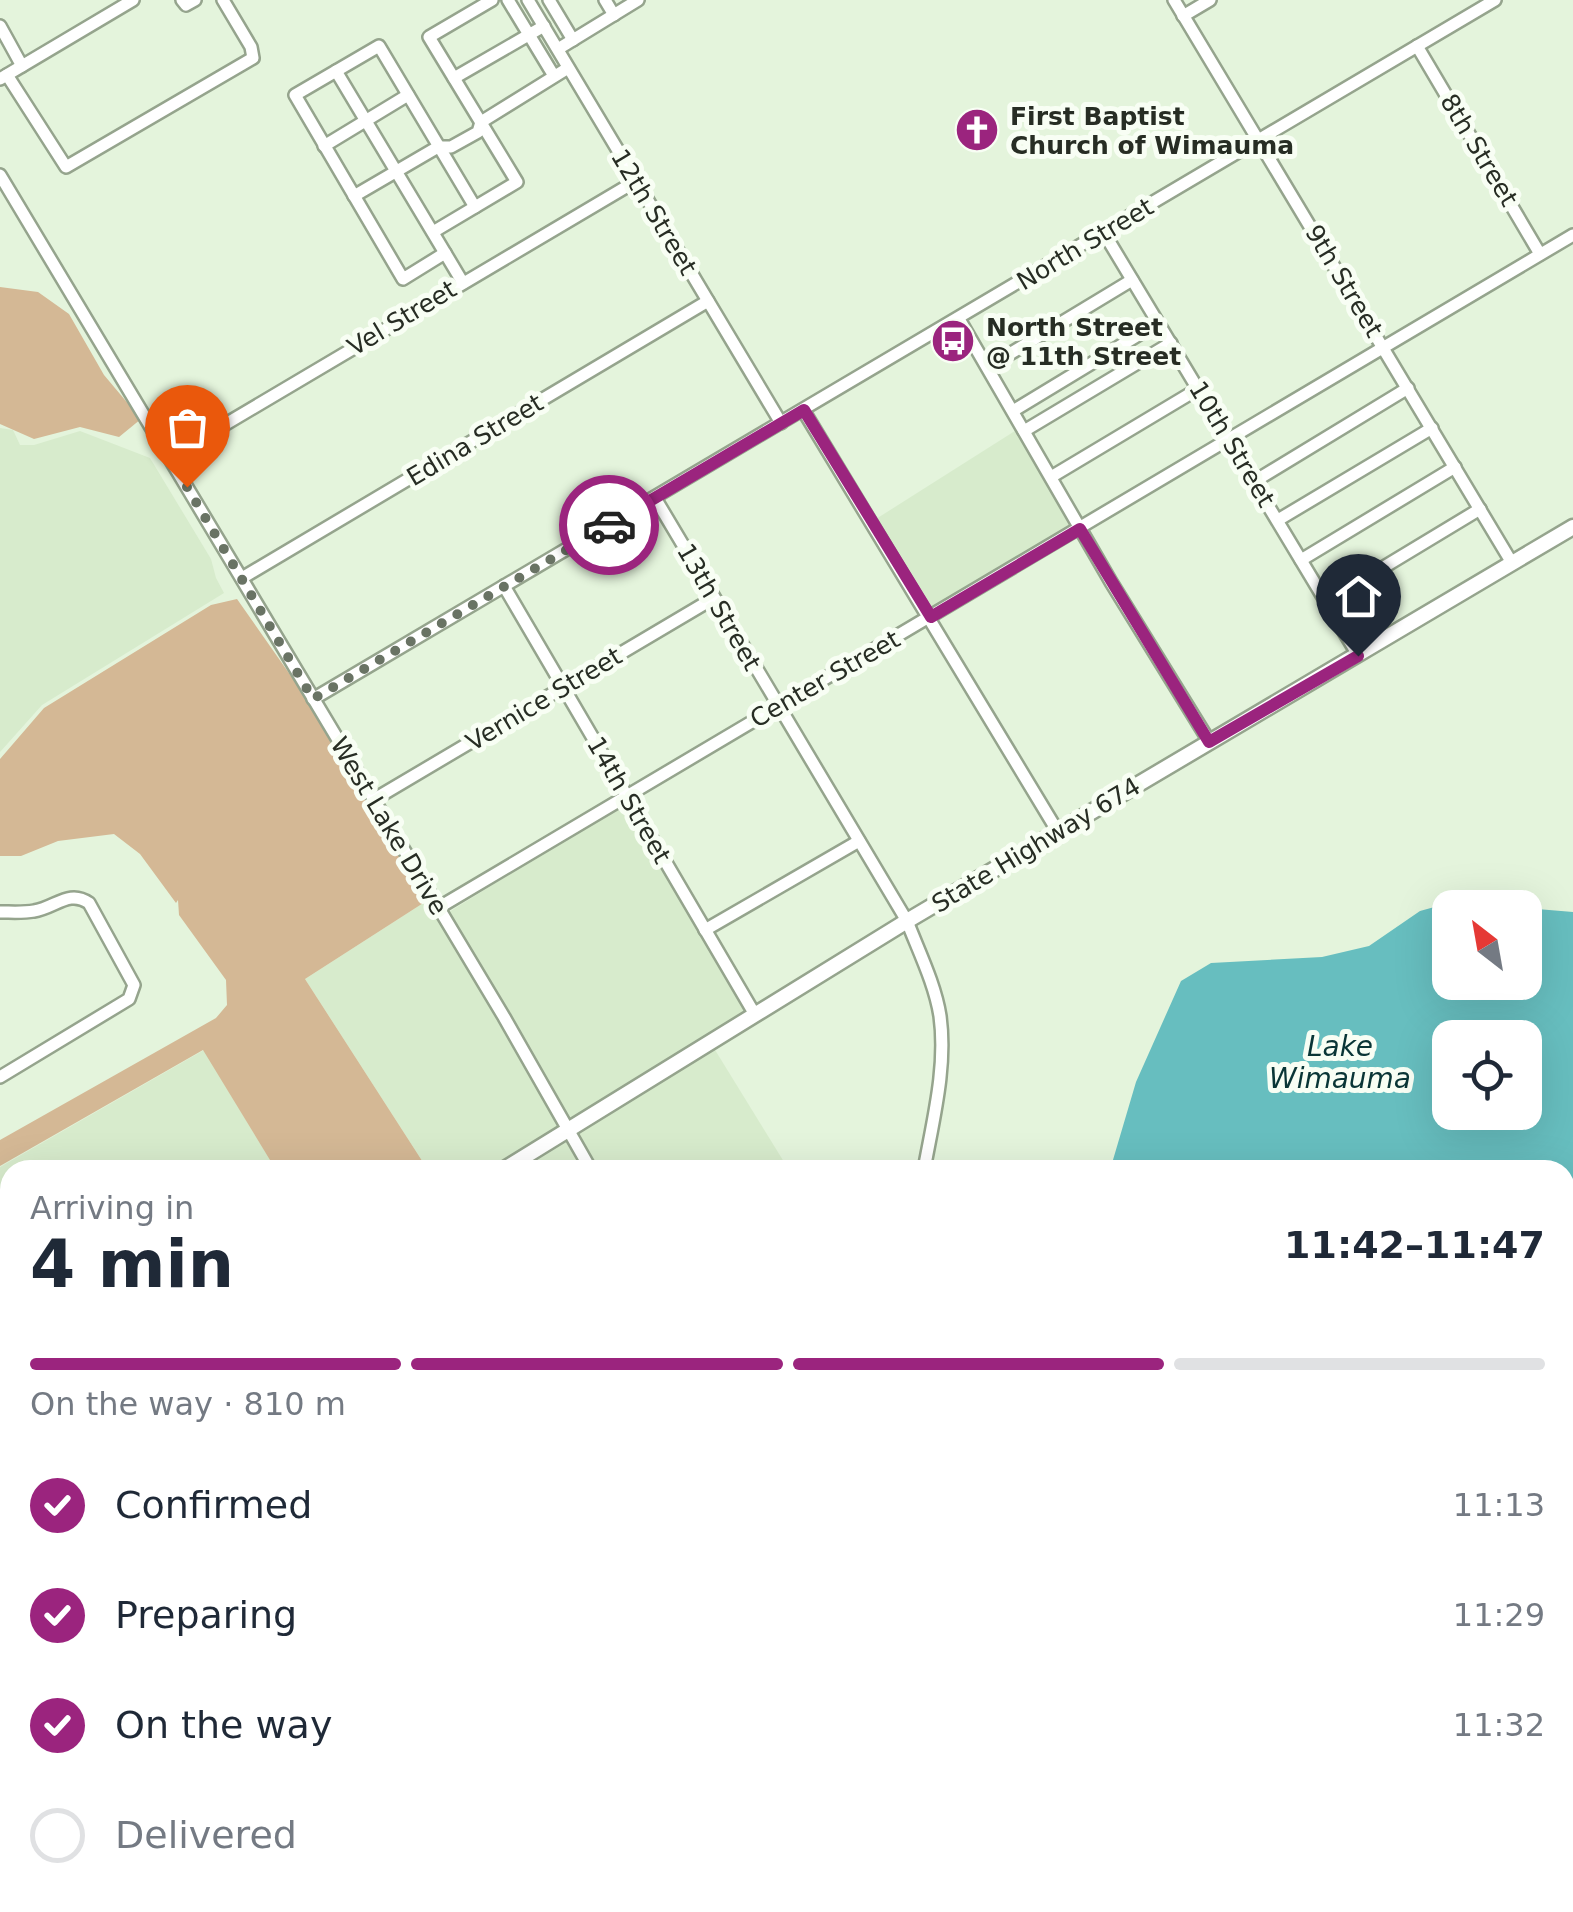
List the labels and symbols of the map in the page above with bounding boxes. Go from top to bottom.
street label: 8th Street [1434,89,1524,211]
place label: First Baptist Church of Wimauma [1010,102,1294,160]
church icon: First Baptist Church of Wimauma [954,107,1000,153]
street label: 12th Street [605,144,703,280]
street label: North Street [1012,192,1159,296]
street label: 9th Street [1299,220,1389,342]
street label: Vel Street [342,274,462,362]
place label: North Street @ 11th Street [986,313,1181,371]
bus stop icon: North Street @ 11th Street [930,318,976,364]
street label: 10th Street [1183,376,1281,512]
pin [145,385,230,488]
street label: Edina Street [402,388,549,492]
courier [559,475,659,575]
street label: 13th Street [671,539,767,676]
pin [1316,554,1401,657]
street label: Center Street [745,624,905,734]
street label: Vernice Street [461,641,627,757]
street label: West Lake Drive [324,732,454,920]
street label: 14th Street [581,732,677,869]
street label: State Highway 674 [927,771,1145,919]
north arrow [1432,890,1542,1000]
water label: Lake Wimauma [1269,1030,1411,1095]

